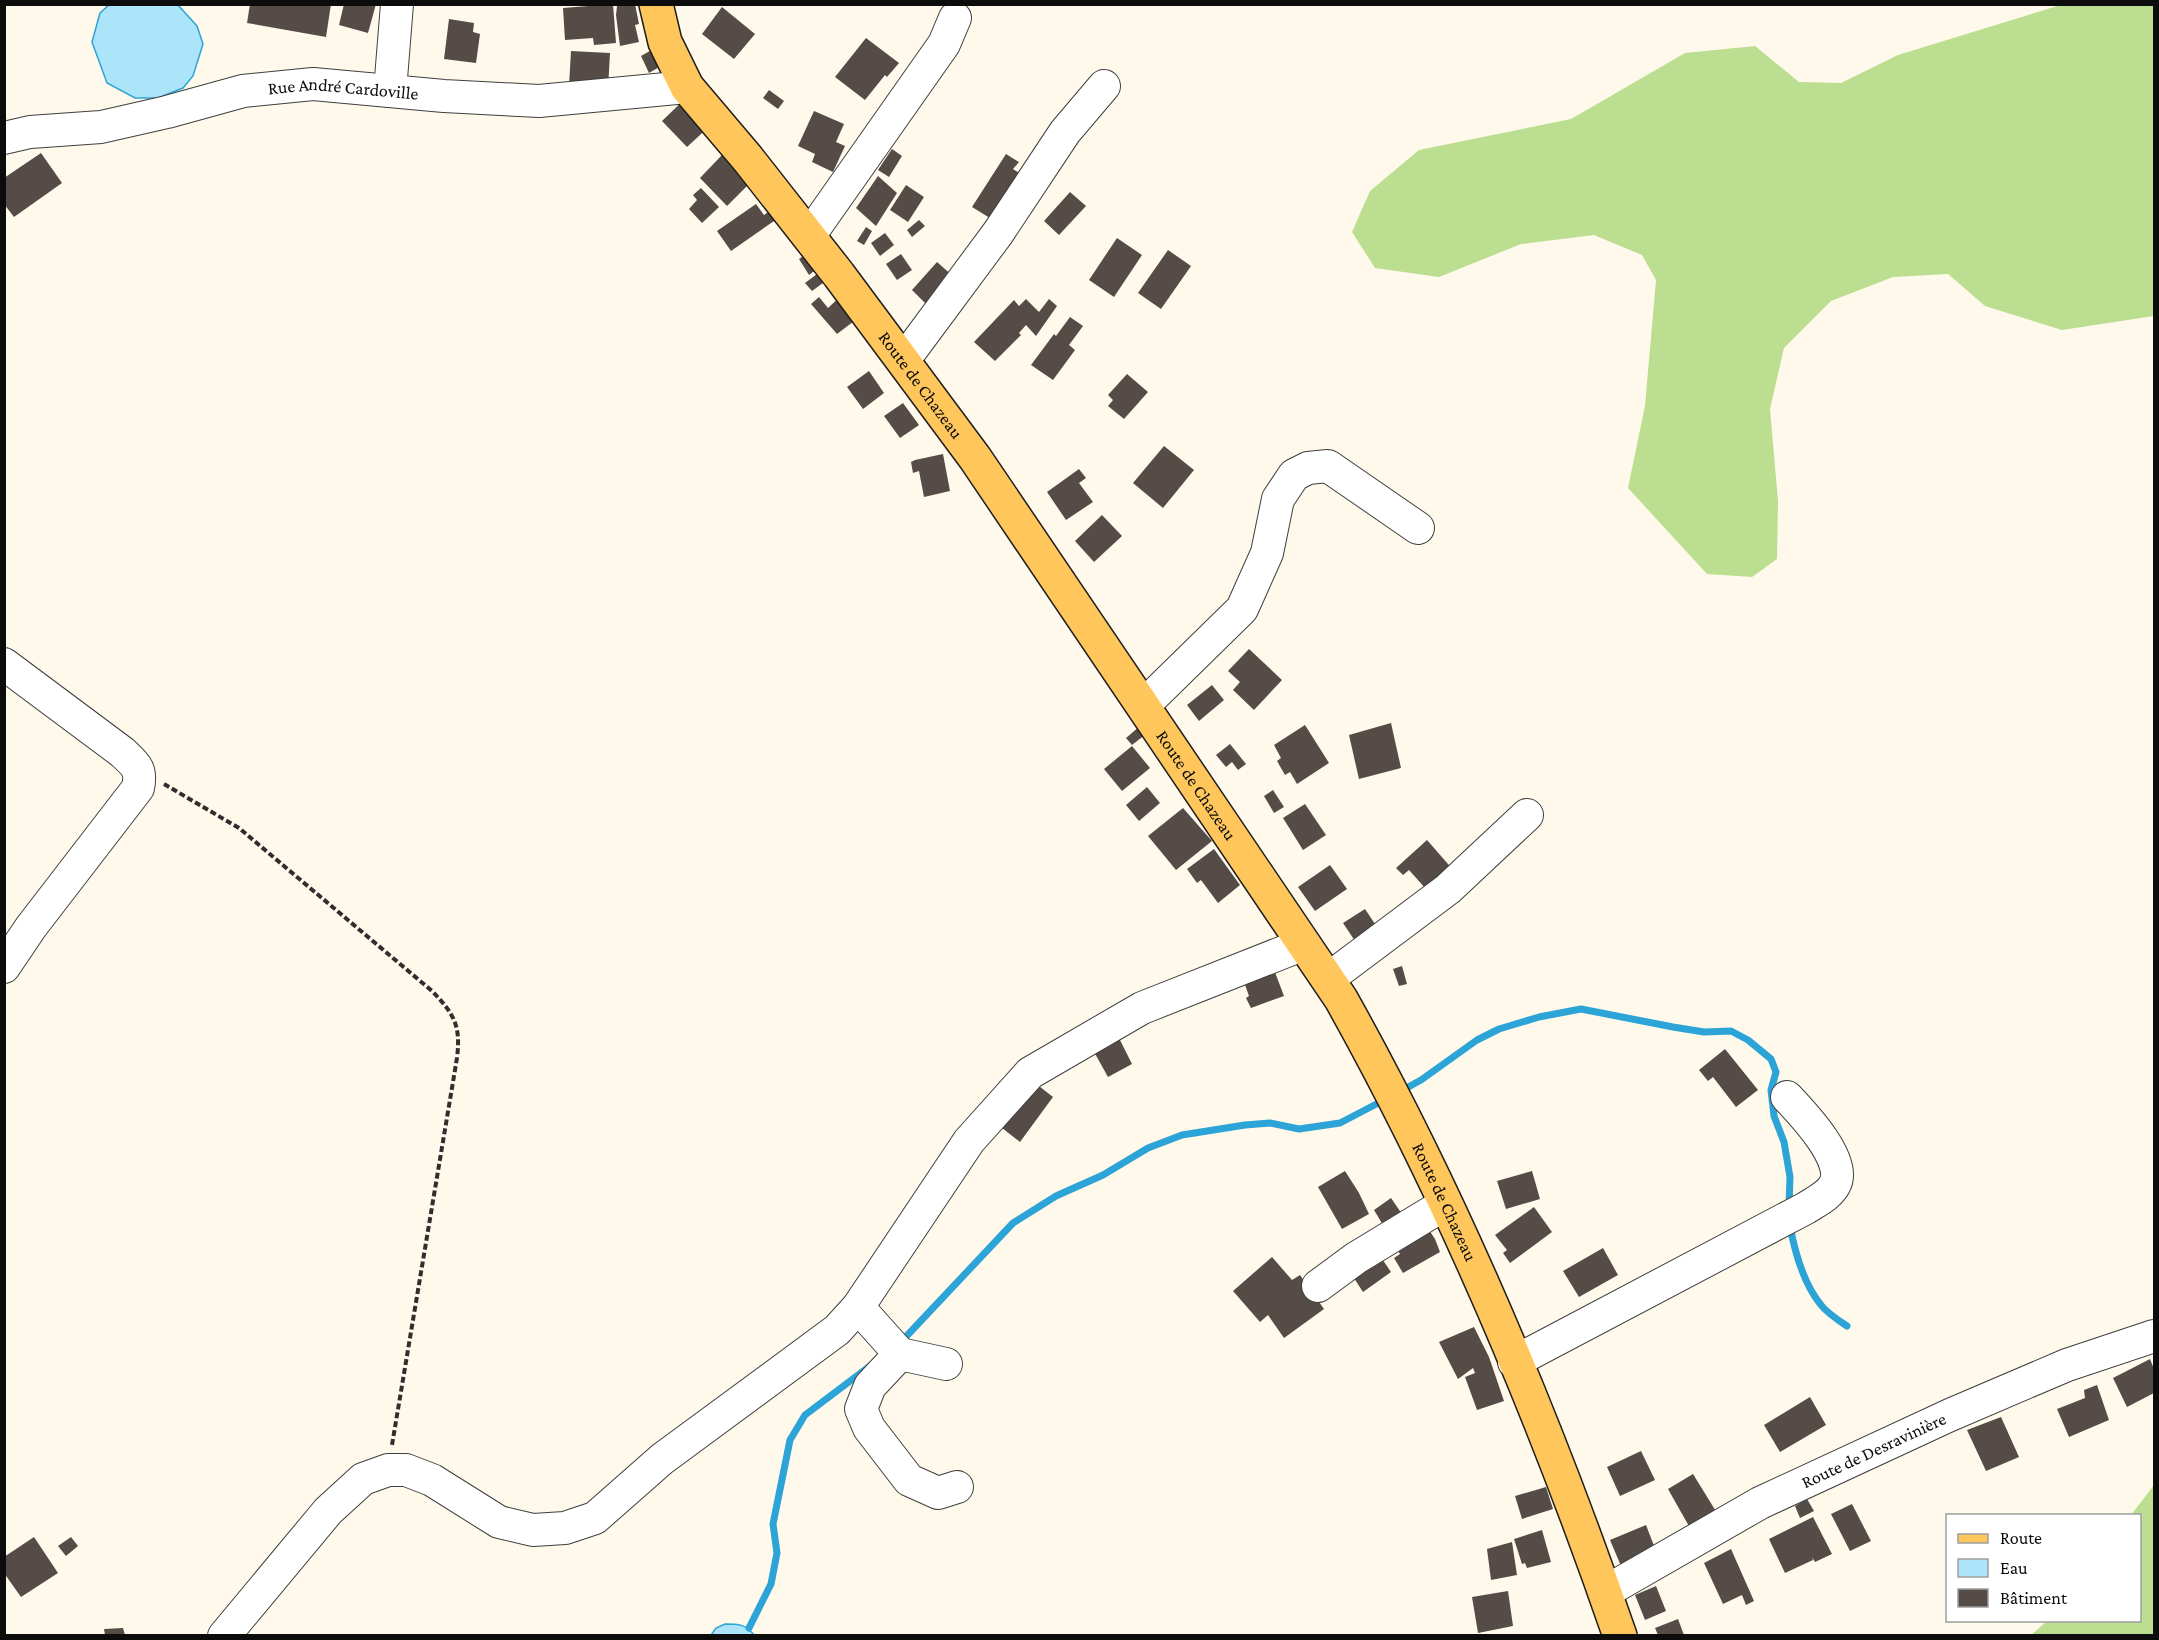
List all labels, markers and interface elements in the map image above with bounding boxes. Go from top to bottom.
street label: Rue André Cardoville [267,74,419,104]
street label: Route de Chazeau [874,328,967,443]
street label: Route de Chazeau [1152,726,1241,844]
street label: Route de Chazeau [1408,1140,1481,1264]
street label: Route de Desravinière [1798,1408,1949,1492]
legend [1946,1514,2141,1622]
text: Route [2000,1528,2042,1548]
text: Eau [2000,1558,2028,1578]
text: Bâtiment [2000,1588,2068,1608]

